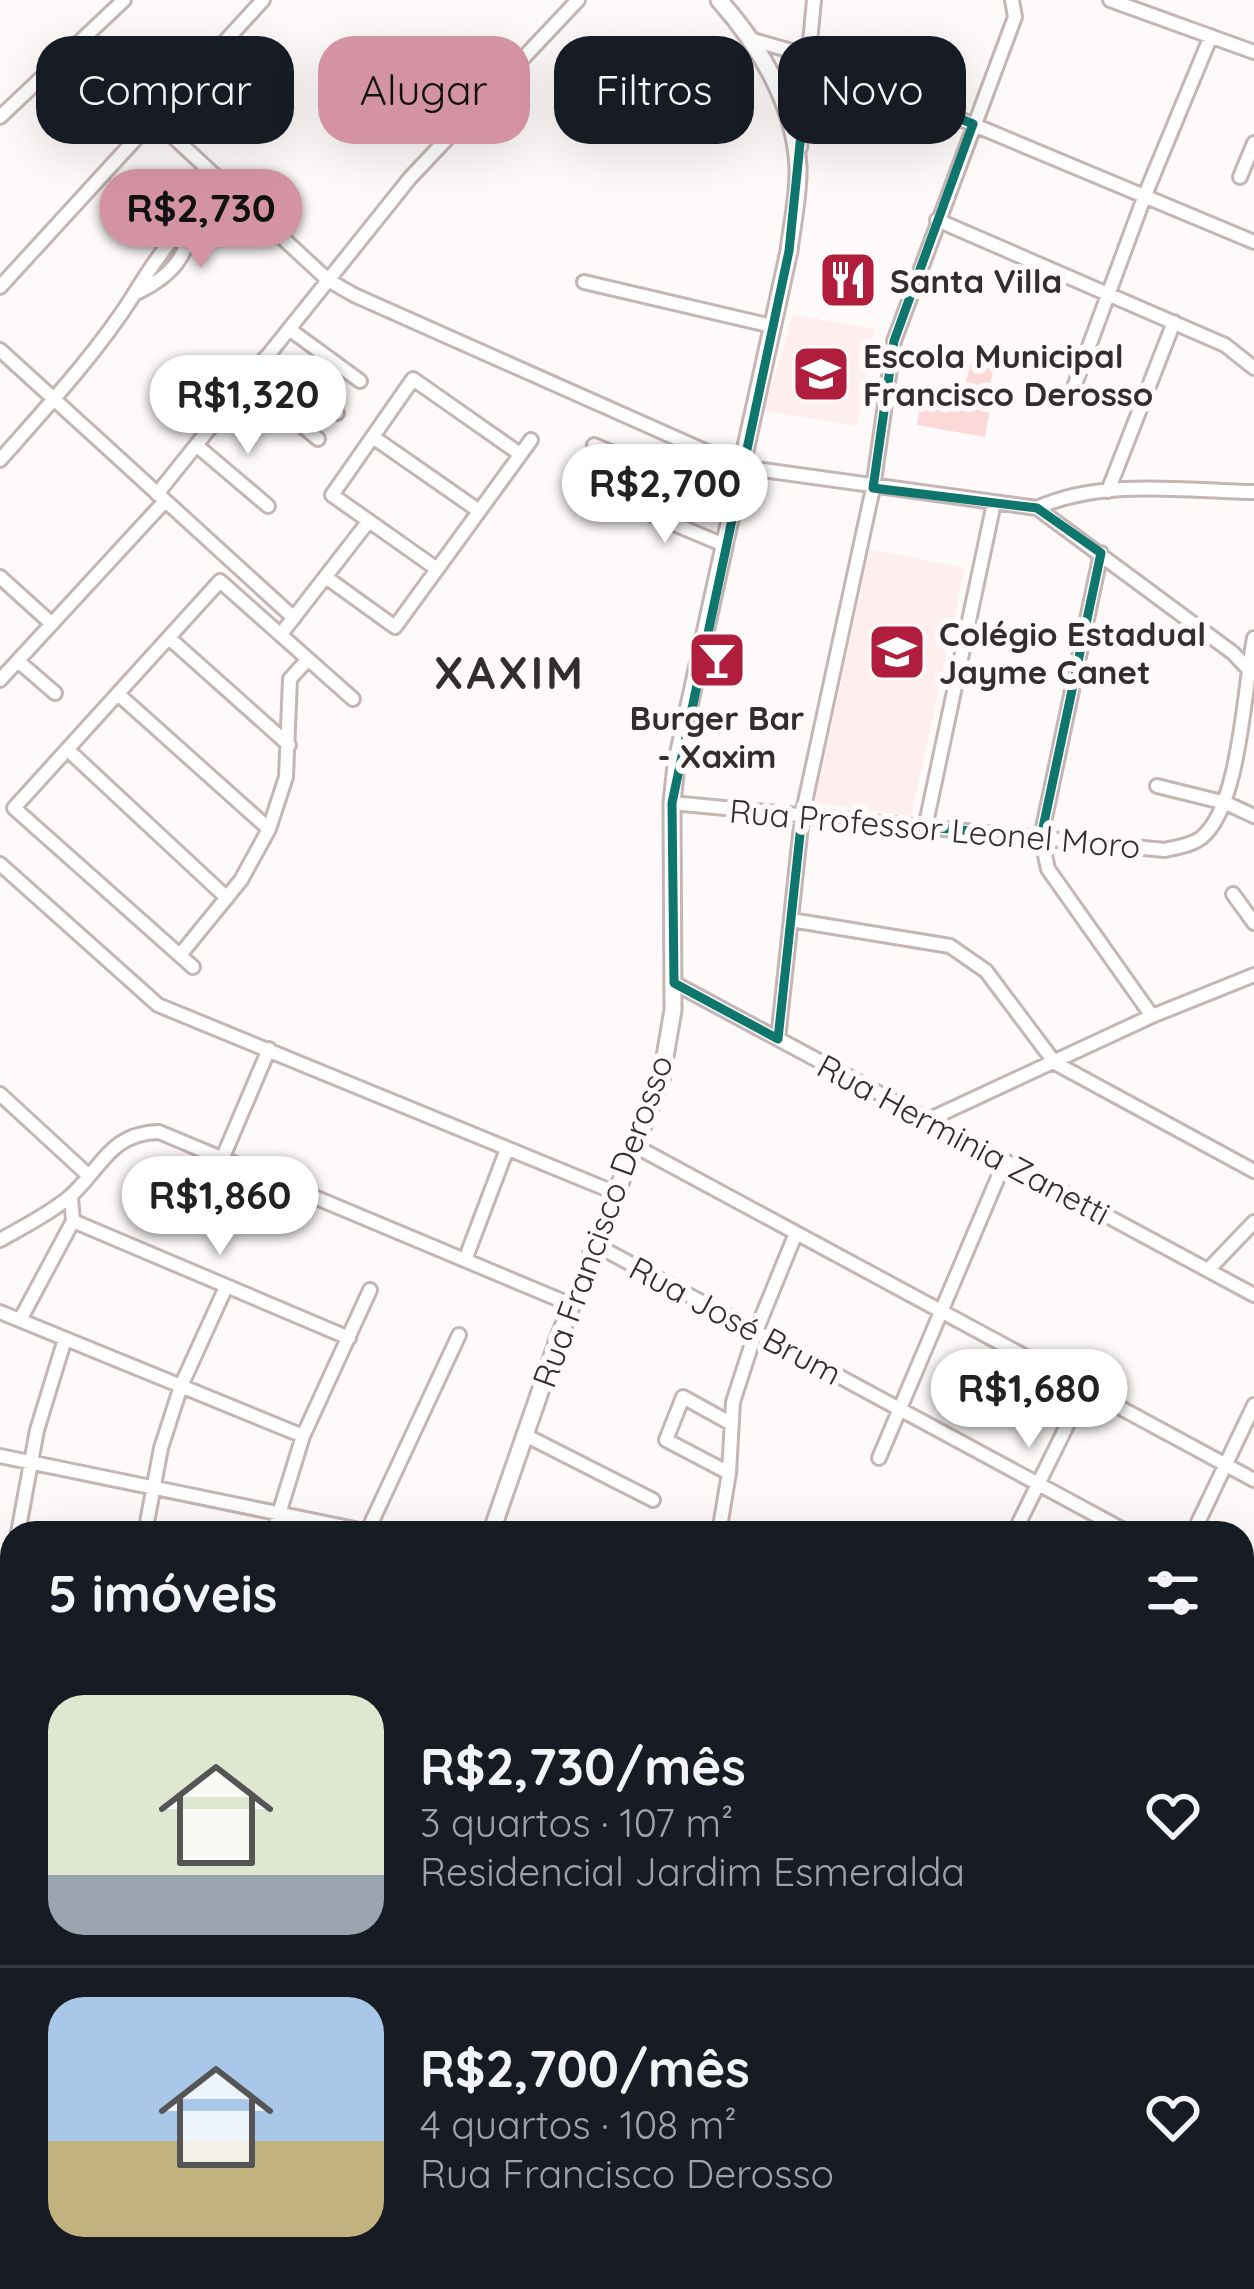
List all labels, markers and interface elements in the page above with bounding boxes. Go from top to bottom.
chip: Comprar [36,36,294,144]
chip: Alugar [318,36,530,144]
chip: Filtros [554,36,754,144]
chip: Novo [778,36,966,144]
pin: R$2,730 [90,169,312,271]
text: R$2,730 [126,183,276,232]
restaurant icon: Santa Villa [817,249,879,311]
place label: Santa Villa [890,260,1062,301]
place label: Escola Municipal Francisco Derosso [863,335,1153,414]
school or university icon: Escola Municipal Francisco Derosso [790,343,852,405]
pin: R$1,320 [137,355,359,457]
text: R$1,320 [176,369,320,418]
pin: R$2,700 [554,444,776,546]
text: R$2,700 [589,458,741,507]
place label: Colégio Estadual Jayme Canet [939,613,1206,692]
school or university icon: Colégio Estadual Jayme Canet [866,621,928,683]
bar icon: Burger Bar - Xaxim [686,629,748,691]
district label: XAXIM [434,644,586,700]
place label: Burger Bar - Xaxim [630,697,804,776]
street label: Rua Professor Leonel Moro [728,790,1142,866]
street label: Rua Herminia Zanetti [811,1045,1117,1233]
street label: Rua Francisco Derosso [523,1049,681,1393]
pin: R$1,860 [109,1156,331,1258]
text: R$1,860 [149,1170,291,1219]
street label: Rua José Brum [623,1247,849,1393]
pin: R$1,680 [918,1349,1140,1451]
text: R$1,680 [958,1363,1100,1412]
icon: filters [1140,1560,1206,1626]
text: 5 imóveis [48,1561,277,1625]
text: R$2,730/mês [420,1734,746,1798]
icon: home [144,1743,288,1887]
icon: heart [1140,1782,1206,1848]
text: 3 quartos · 107 m² [420,1798,733,1847]
text: Residencial Jardim Esmeralda [420,1847,965,1896]
text: R$2,700/mês [420,2036,750,2100]
icon: home [144,2045,288,2189]
icon: heart [1140,2084,1206,2150]
text: 4 quartos · 108 m² [420,2100,737,2149]
text: Rua Francisco Derosso [420,2149,834,2198]

